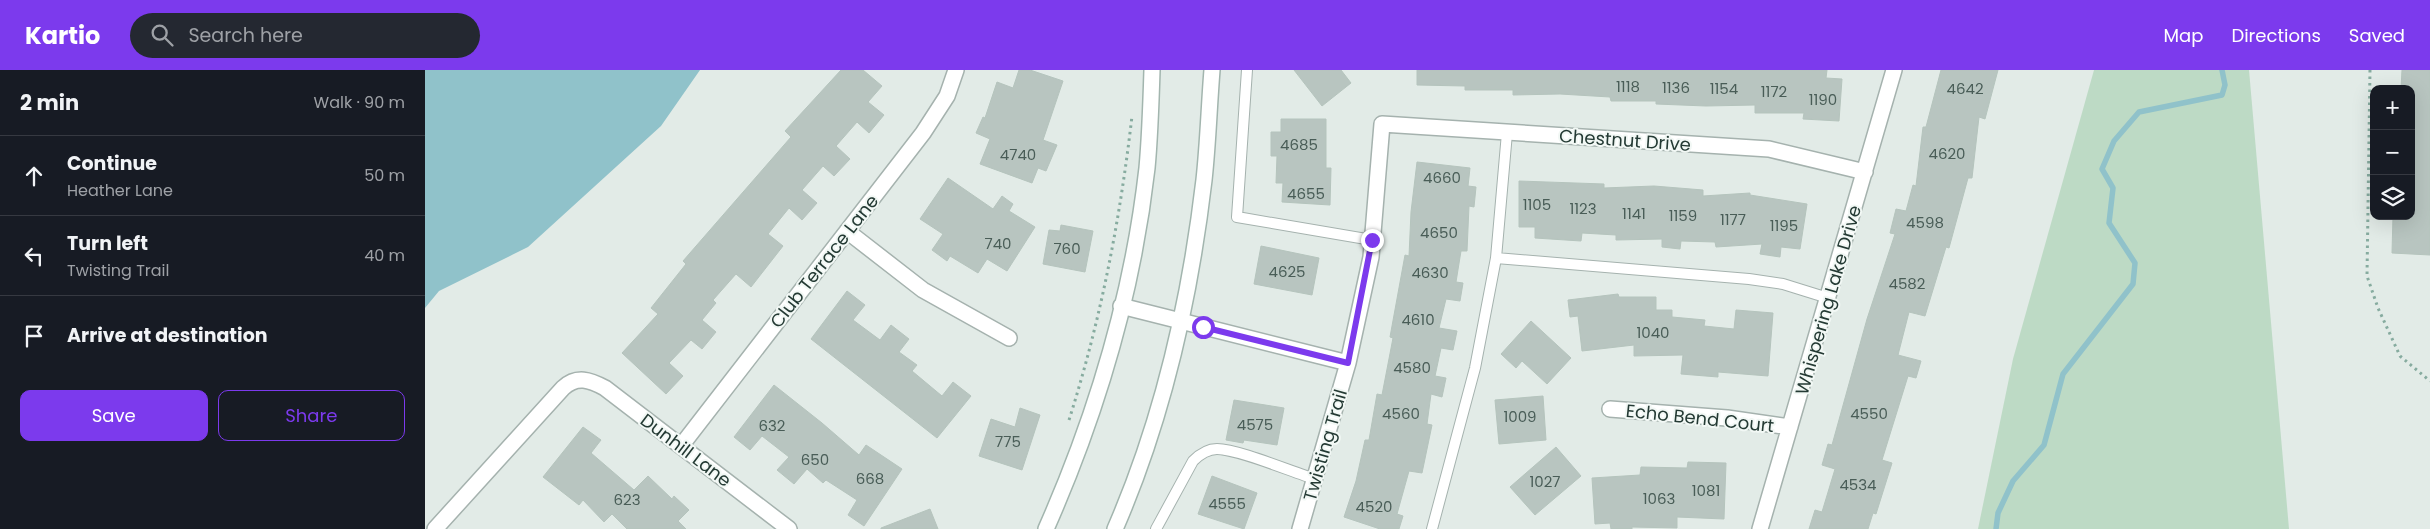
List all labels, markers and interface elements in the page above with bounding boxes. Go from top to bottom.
search box [130,13,480,58]
text: Kartio [25,19,100,52]
icon: search [148,21,176,49]
text: Search here [188,22,303,49]
text: Map [2164,23,2203,48]
text: Directions [2231,23,2321,48]
text: Saved [2349,23,2405,48]
house number: 1118 [1616,76,1640,97]
house number: 1136 [1662,77,1690,98]
house number: 1154 [1710,78,1738,99]
house number: 4642 [1946,78,1984,99]
house number: 1172 [1761,81,1787,102]
map controls [2370,85,2415,220]
button: + [2370,85,2415,130]
text: 2 min [20,88,79,117]
house number: 1190 [1809,89,1837,110]
text: Walk · 90 m [314,91,405,114]
street label: Chestnut Drive [1558,123,1692,157]
button: − [2370,130,2415,175]
house number: 4685 [1280,134,1318,155]
house number: 4620 [1928,143,1966,164]
house number: 4740 [1000,144,1036,165]
text: Continue [67,150,157,177]
icon: ahead [20,162,48,190]
text: 50 m [364,164,405,187]
house number: 4660 [1423,167,1461,188]
button: layers [2370,175,2415,220]
text: Heather Lane [67,179,173,202]
house number: 4655 [1287,183,1325,204]
street label: Club Terrace Lane [764,189,884,333]
house number: 1105 [1523,194,1551,215]
house number: 1123 [1569,198,1597,219]
street label: Whispering Lake Drive [1789,202,1867,398]
house number: 1141 [1622,203,1646,224]
house number: 1159 [1669,205,1697,226]
house number: 1177 [1720,209,1746,230]
house number: 4598 [1906,212,1944,233]
house number: 1195 [1770,215,1798,236]
house number: 4650 [1420,222,1458,243]
route end [1361,229,1384,252]
text: Turn left [67,230,148,257]
house number: 740 [984,233,1012,254]
house number: 760 [1053,238,1081,259]
icon: left [20,242,48,270]
text: 40 m [364,244,405,267]
text: Twisting Trail [67,259,169,282]
house number: 4625 [1268,261,1306,282]
house number: 4630 [1411,262,1449,283]
house number: 4582 [1889,273,1925,294]
house number: 4610 [1401,309,1435,330]
route start [1192,316,1215,339]
icon: arrive [20,322,48,350]
text: Arrive at destination [67,322,268,349]
house number: 1040 [1636,322,1670,343]
house number: 4580 [1393,357,1431,378]
street label: Twisting Trail [1297,386,1353,504]
button: Save [20,390,208,441]
button: Share [218,390,405,441]
street label: Echo Bend Court [1625,398,1775,438]
house number: 4560 [1382,403,1420,424]
house number: 4550 [1850,403,1888,424]
house number: 1009 [1503,406,1537,427]
street label: Dunhill Lane [635,408,737,492]
house number: 4575 [1237,414,1273,435]
house number: 632 [759,415,786,436]
house number: 775 [995,431,1021,452]
house number: 650 [801,449,829,470]
house number: 668 [856,468,884,489]
house number: 1027 [1529,471,1561,492]
house number: 4534 [1839,474,1877,495]
house number: 1081 [1692,480,1720,501]
house number: 1063 [1643,488,1675,509]
house number: 623 [614,489,641,510]
house number: 4555 [1208,493,1246,514]
house number: 4520 [1356,496,1392,517]

